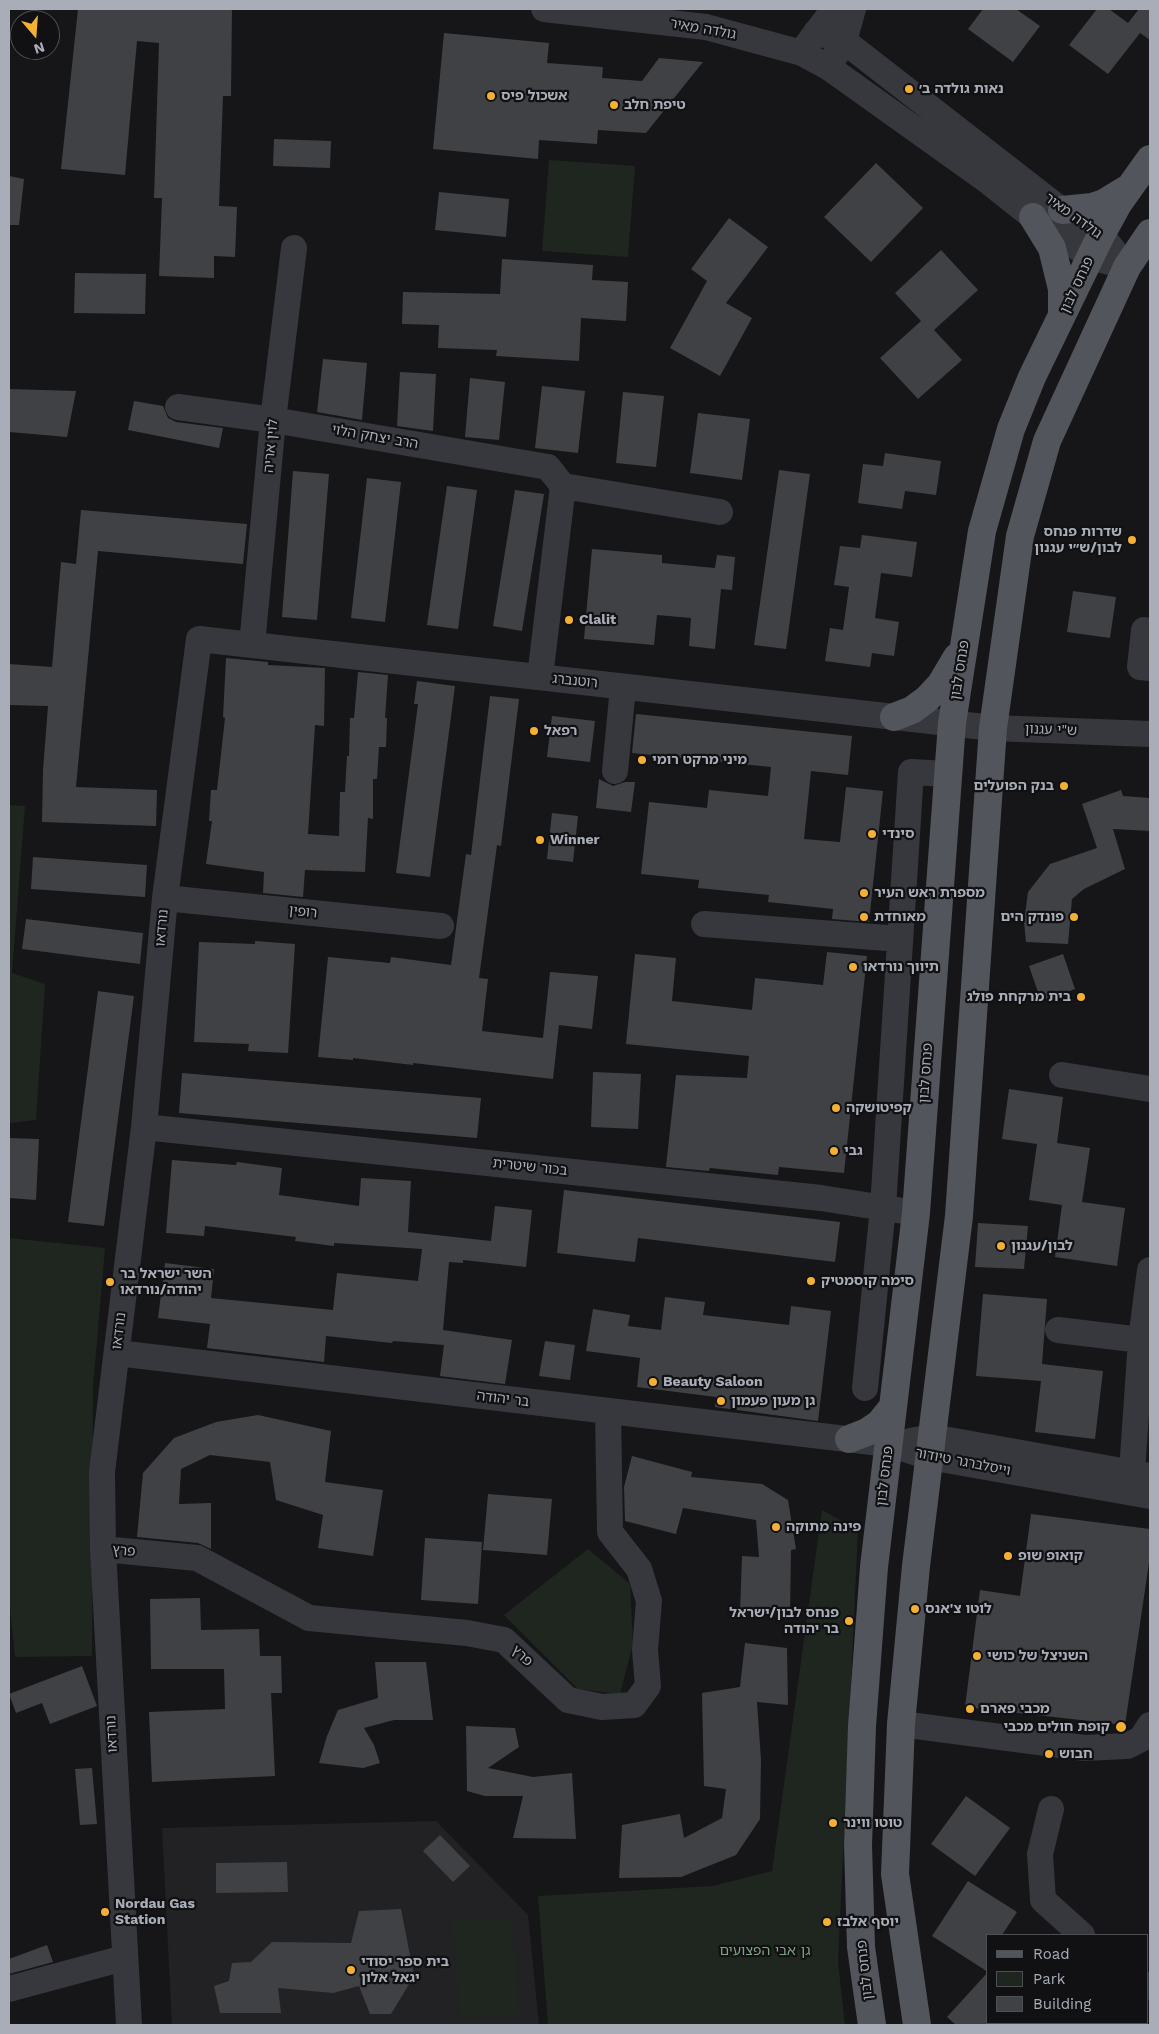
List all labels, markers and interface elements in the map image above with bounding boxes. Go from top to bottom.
north arrow [10,10,60,60]
street label: גולדה מאיר [669,15,737,43]
text: N [32,39,47,58]
place label: נאות גולדה ב׳ [919,81,1004,97]
marker: נאות גולדה ב׳ [903,83,915,95]
place label: אשכול פיס [501,88,567,104]
marker: אשכול פיס [485,90,497,102]
place label: טיפת חלב [624,97,686,113]
marker: טיפת חלב [608,99,620,111]
street label: גולדה מאיר [1041,190,1105,242]
street label: פנחס לבון [1057,254,1097,316]
street label: לוין אריה [260,418,282,474]
street label: הרב יצחק הלוי [330,421,420,453]
place label: שדרות פנחס לבון/ש״י עגנון [1034,524,1122,556]
marker: שדרות פנחס לבון/ש״י עגנון [1126,534,1138,546]
place label: Clalit [579,612,616,628]
marker: Clalit [563,614,575,626]
street label: פנחס לבון [947,639,973,701]
street label: רוטנברג [551,670,599,692]
street label: ש"י עגנון [1025,721,1077,739]
place label: רפאל [544,723,577,739]
marker: רפאל [528,725,540,737]
place label: מיני מרקט רומי [652,752,747,768]
marker: מיני מרקט רומי [636,754,648,766]
place label: בנק הפועלים [973,778,1054,794]
marker: בנק הפועלים [1058,780,1070,792]
place label: סינדי [882,826,914,842]
marker: סינדי [866,828,878,840]
place label: Winner [550,832,600,848]
marker: Winner [534,834,546,846]
place label: מספרת ראש העיר [874,885,985,901]
marker: מספרת ראש העיר [858,887,870,899]
street label: רופין [288,902,318,922]
street label: נורדאו [152,909,172,947]
place label: מאוחדת [874,909,926,925]
place label: פונדק הים [1000,909,1064,925]
marker: מאוחדת [858,911,870,923]
marker: פונדק הים [1068,911,1080,923]
place label: תיווך נורדאו [863,959,939,975]
marker: תיווך נורדאו [847,961,859,973]
place label: בית מרקחת פולג [967,989,1071,1005]
marker: בית מרקחת פולג [1075,991,1087,1003]
street label: פנחס לבון [916,1042,936,1104]
place label: קפיטושקה [846,1100,912,1116]
marker: קפיטושקה [830,1102,842,1114]
place label: גבי [844,1143,863,1159]
marker: גבי [828,1145,840,1157]
street label: בכור שיטרית [492,1155,568,1179]
place label: לבון/עגנון [1011,1238,1073,1254]
marker: לבון/עגנון [995,1240,1007,1252]
place label: השר ישראל בר יהודה/נורדאו [120,1266,212,1298]
place label: סימה קוסמטיק [821,1273,914,1289]
marker: סימה קוסמטיק [805,1275,817,1287]
marker: השר ישראל בר יהודה/נורדאו [104,1276,116,1288]
street label: נורדאו [108,1311,130,1351]
place label: Beauty Saloon [663,1374,763,1390]
marker: Beauty Saloon [647,1376,659,1388]
street label: בר יהודה [476,1387,530,1411]
place label: גן מעון פעמון [731,1393,815,1409]
marker: גן מעון פעמון [715,1395,727,1407]
street label: פנחס לבון [873,1445,897,1507]
street label: וייסלברגר טיודור [914,1445,1012,1479]
place label: פינה מתוקה [786,1519,861,1535]
marker: פינה מתוקה [770,1521,782,1533]
street label: פרץ [112,1542,136,1560]
place label: קואופ שופ [1018,1548,1083,1564]
marker: קואופ שופ [1002,1550,1014,1562]
place label: לוטו צ'אנס [925,1601,992,1617]
marker: לוטו צ'אנס [909,1603,921,1615]
place label: פנחס לבון/ישראל בר יהודה [729,1605,839,1638]
marker: פנחס לבון/ישראל בר יהודה [843,1615,855,1627]
street label: פרץ [508,1642,536,1670]
place label: השניצל של כושי [987,1648,1088,1664]
marker: השניצל של כושי [971,1650,983,1662]
place label: מכבי פארם [980,1701,1050,1717]
marker: מכבי פארם [964,1703,976,1715]
street label: נורדאו [103,1715,121,1753]
place label: קופת חולים מכבי [1003,1719,1110,1735]
marker: קופת חולים מכבי [1114,1720,1128,1734]
place label: חבוש [1059,1746,1093,1762]
marker: חבוש [1043,1748,1055,1760]
place label: טוטו ווינר [843,1815,902,1831]
marker: טוטו ווינר [827,1817,839,1829]
place label: Nordau Gas Station [115,1896,195,1928]
marker: Nordau Gas Station [99,1906,111,1918]
place label: יוסף אלבז [837,1914,899,1930]
marker: יוסף אלבז [821,1916,833,1928]
legend [986,1934,1149,2024]
street label: פנחס לבון [853,1939,877,2001]
park label: גן אבי הפצועים [719,1943,811,1959]
text: Road [1033,1945,1070,1963]
place label: בית ספר יסודי יגאל אלון [361,1954,449,1986]
marker: בית ספר יסודי יגאל אלון [345,1964,357,1976]
text: Park [1033,1970,1065,1988]
text: Building [1033,1995,1091,2013]

